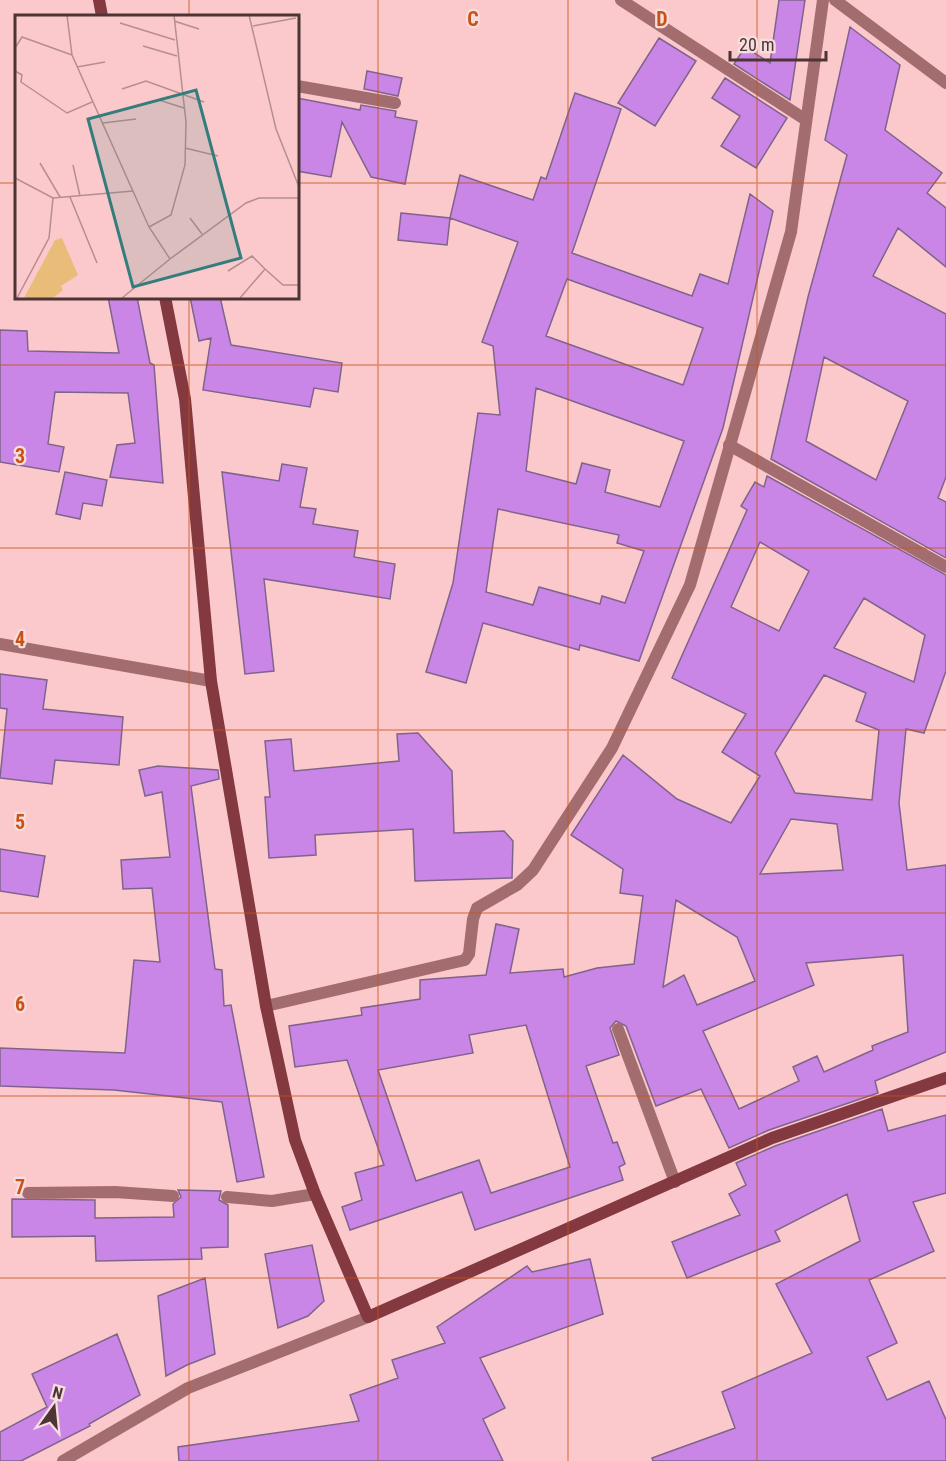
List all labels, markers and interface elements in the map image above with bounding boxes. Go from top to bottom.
text: C [467,7,479,31]
text: D [656,7,668,31]
inset map [15,15,298,298]
scale bar [730,24,826,62]
text: 20 m [739,34,774,55]
text: 3 [15,444,25,468]
text: 4 [15,627,25,651]
text: 5 [15,810,25,834]
text: 6 [15,992,25,1016]
text: 7 [15,1175,25,1199]
north arrow [24,1377,84,1437]
text: N [51,1383,65,1403]

